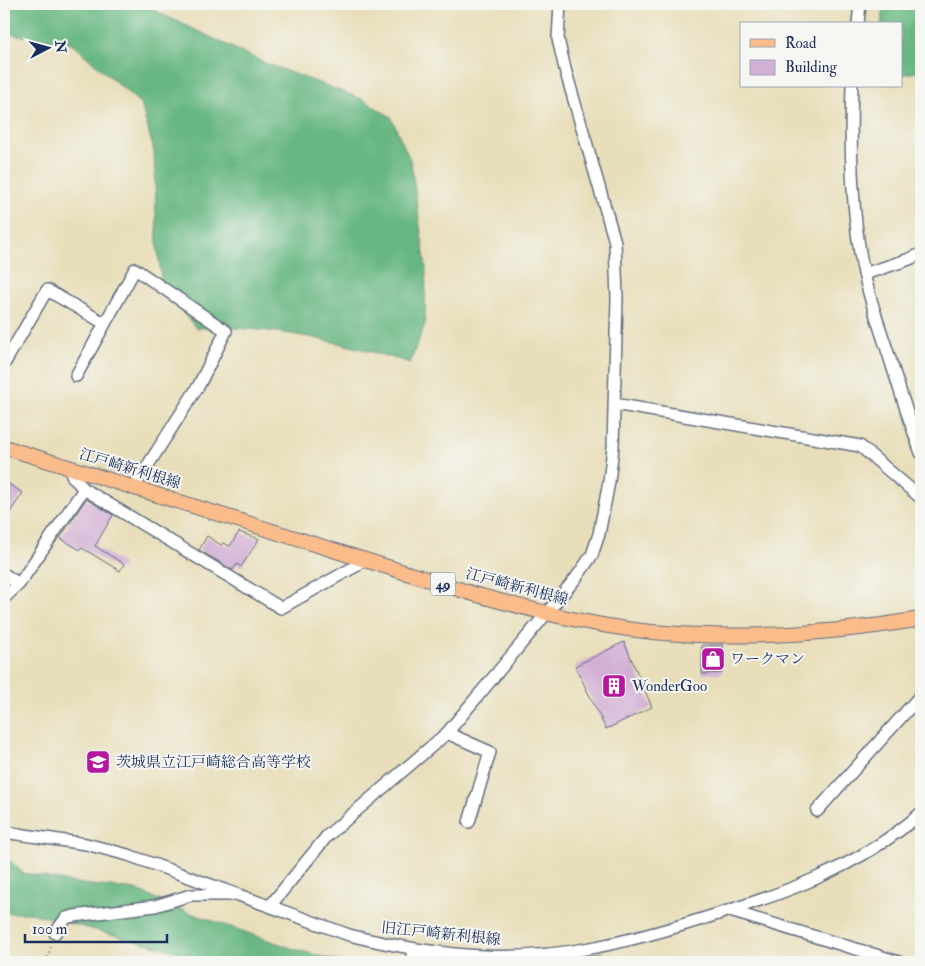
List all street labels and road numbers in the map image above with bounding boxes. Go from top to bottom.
street label: 江戸崎新利根線 [77,445,183,493]
street label: 江戸崎新利根線 [464,564,570,610]
road number: 49 [430,572,456,596]
street label: 旧江戸崎新利根線 [380,918,502,950]

